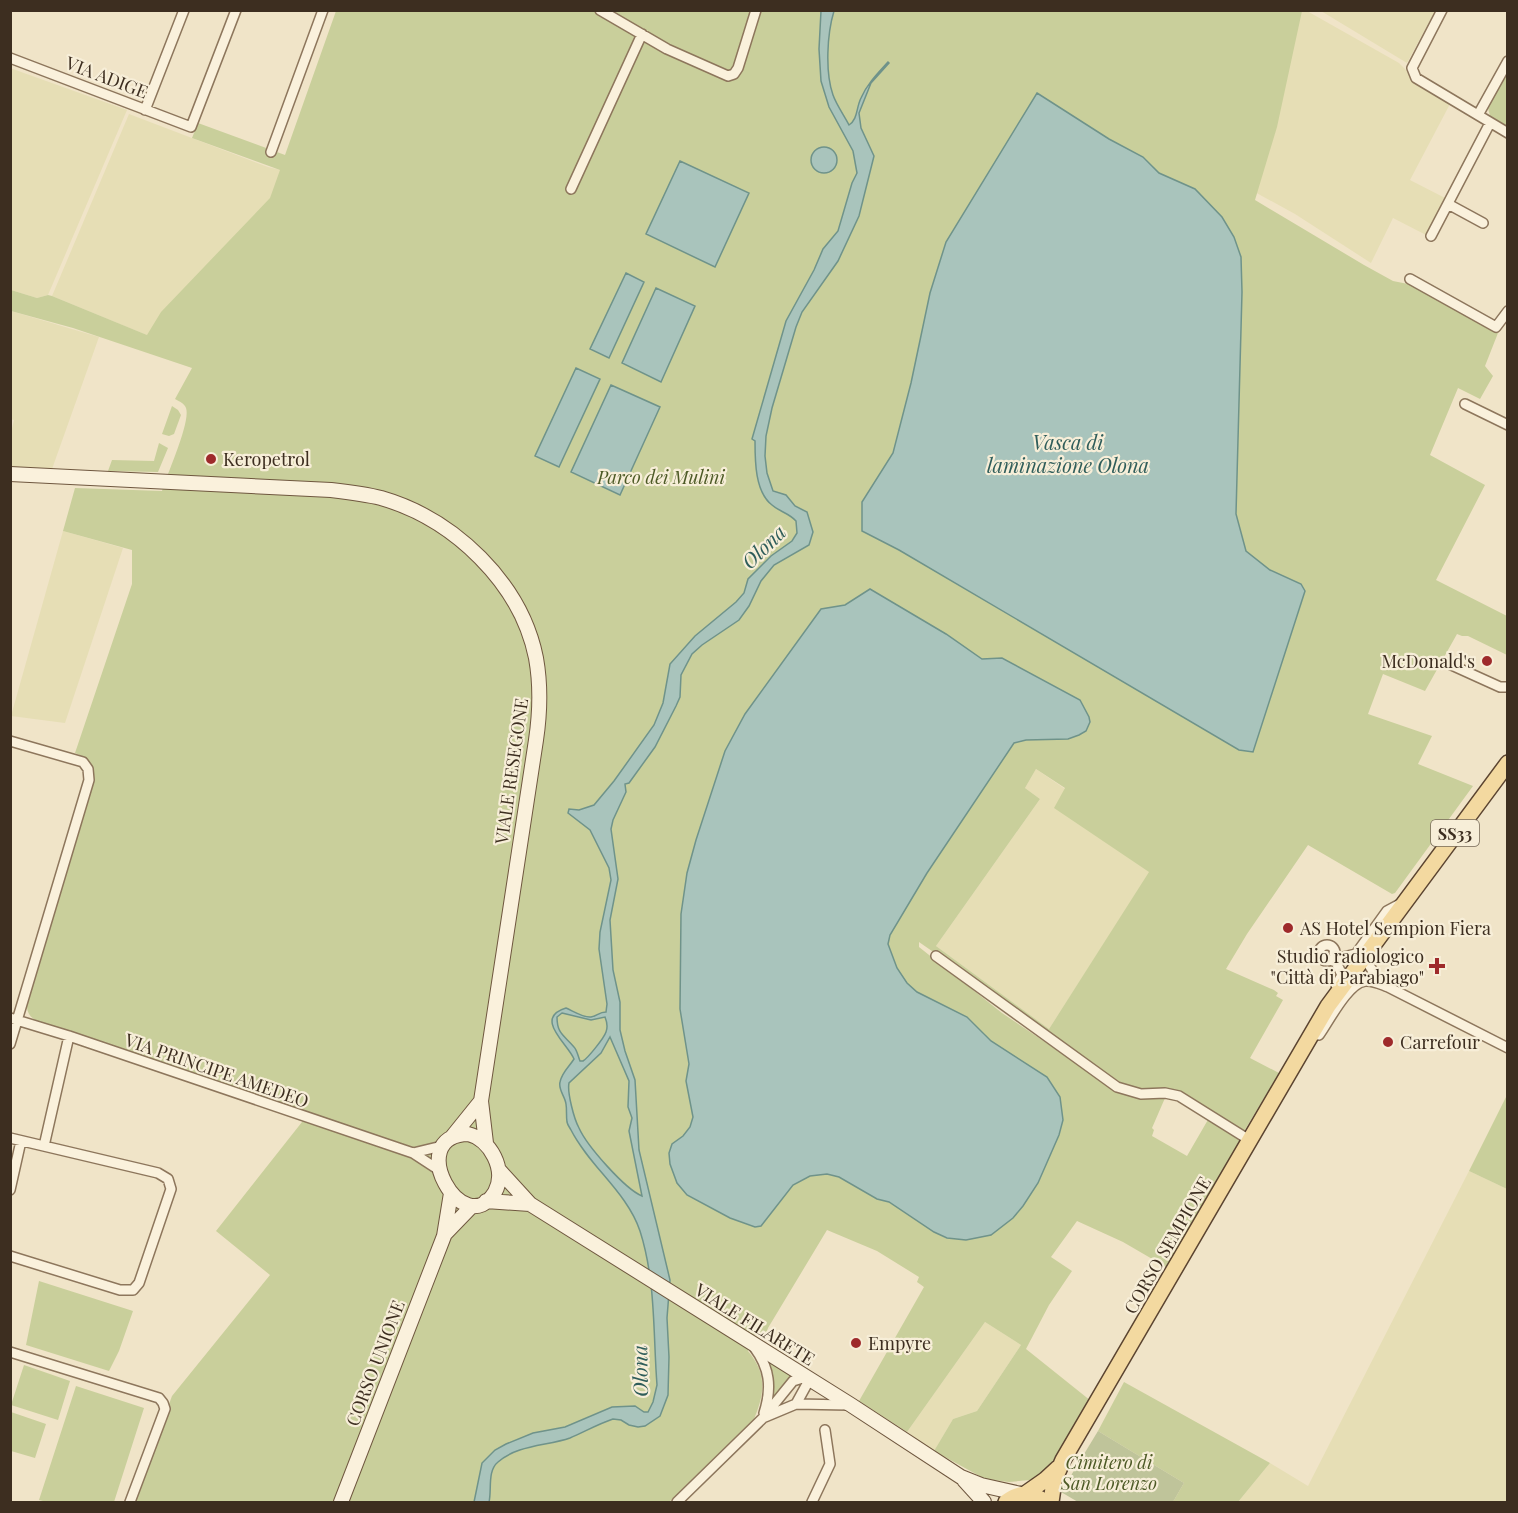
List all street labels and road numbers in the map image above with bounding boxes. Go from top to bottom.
street label: VIA ADIGE [62,50,152,104]
street label: VIALE RESEGONE [489,696,533,847]
road number: SS33 [1431,820,1479,846]
street label: VIA PRINCIPE AMEDEO [121,1027,312,1113]
street label: CORSO SEMPIONE [1118,1172,1216,1318]
street label: VIALE FILARETE [690,1277,820,1371]
street label: CORSO UNIONE [340,1297,410,1429]

